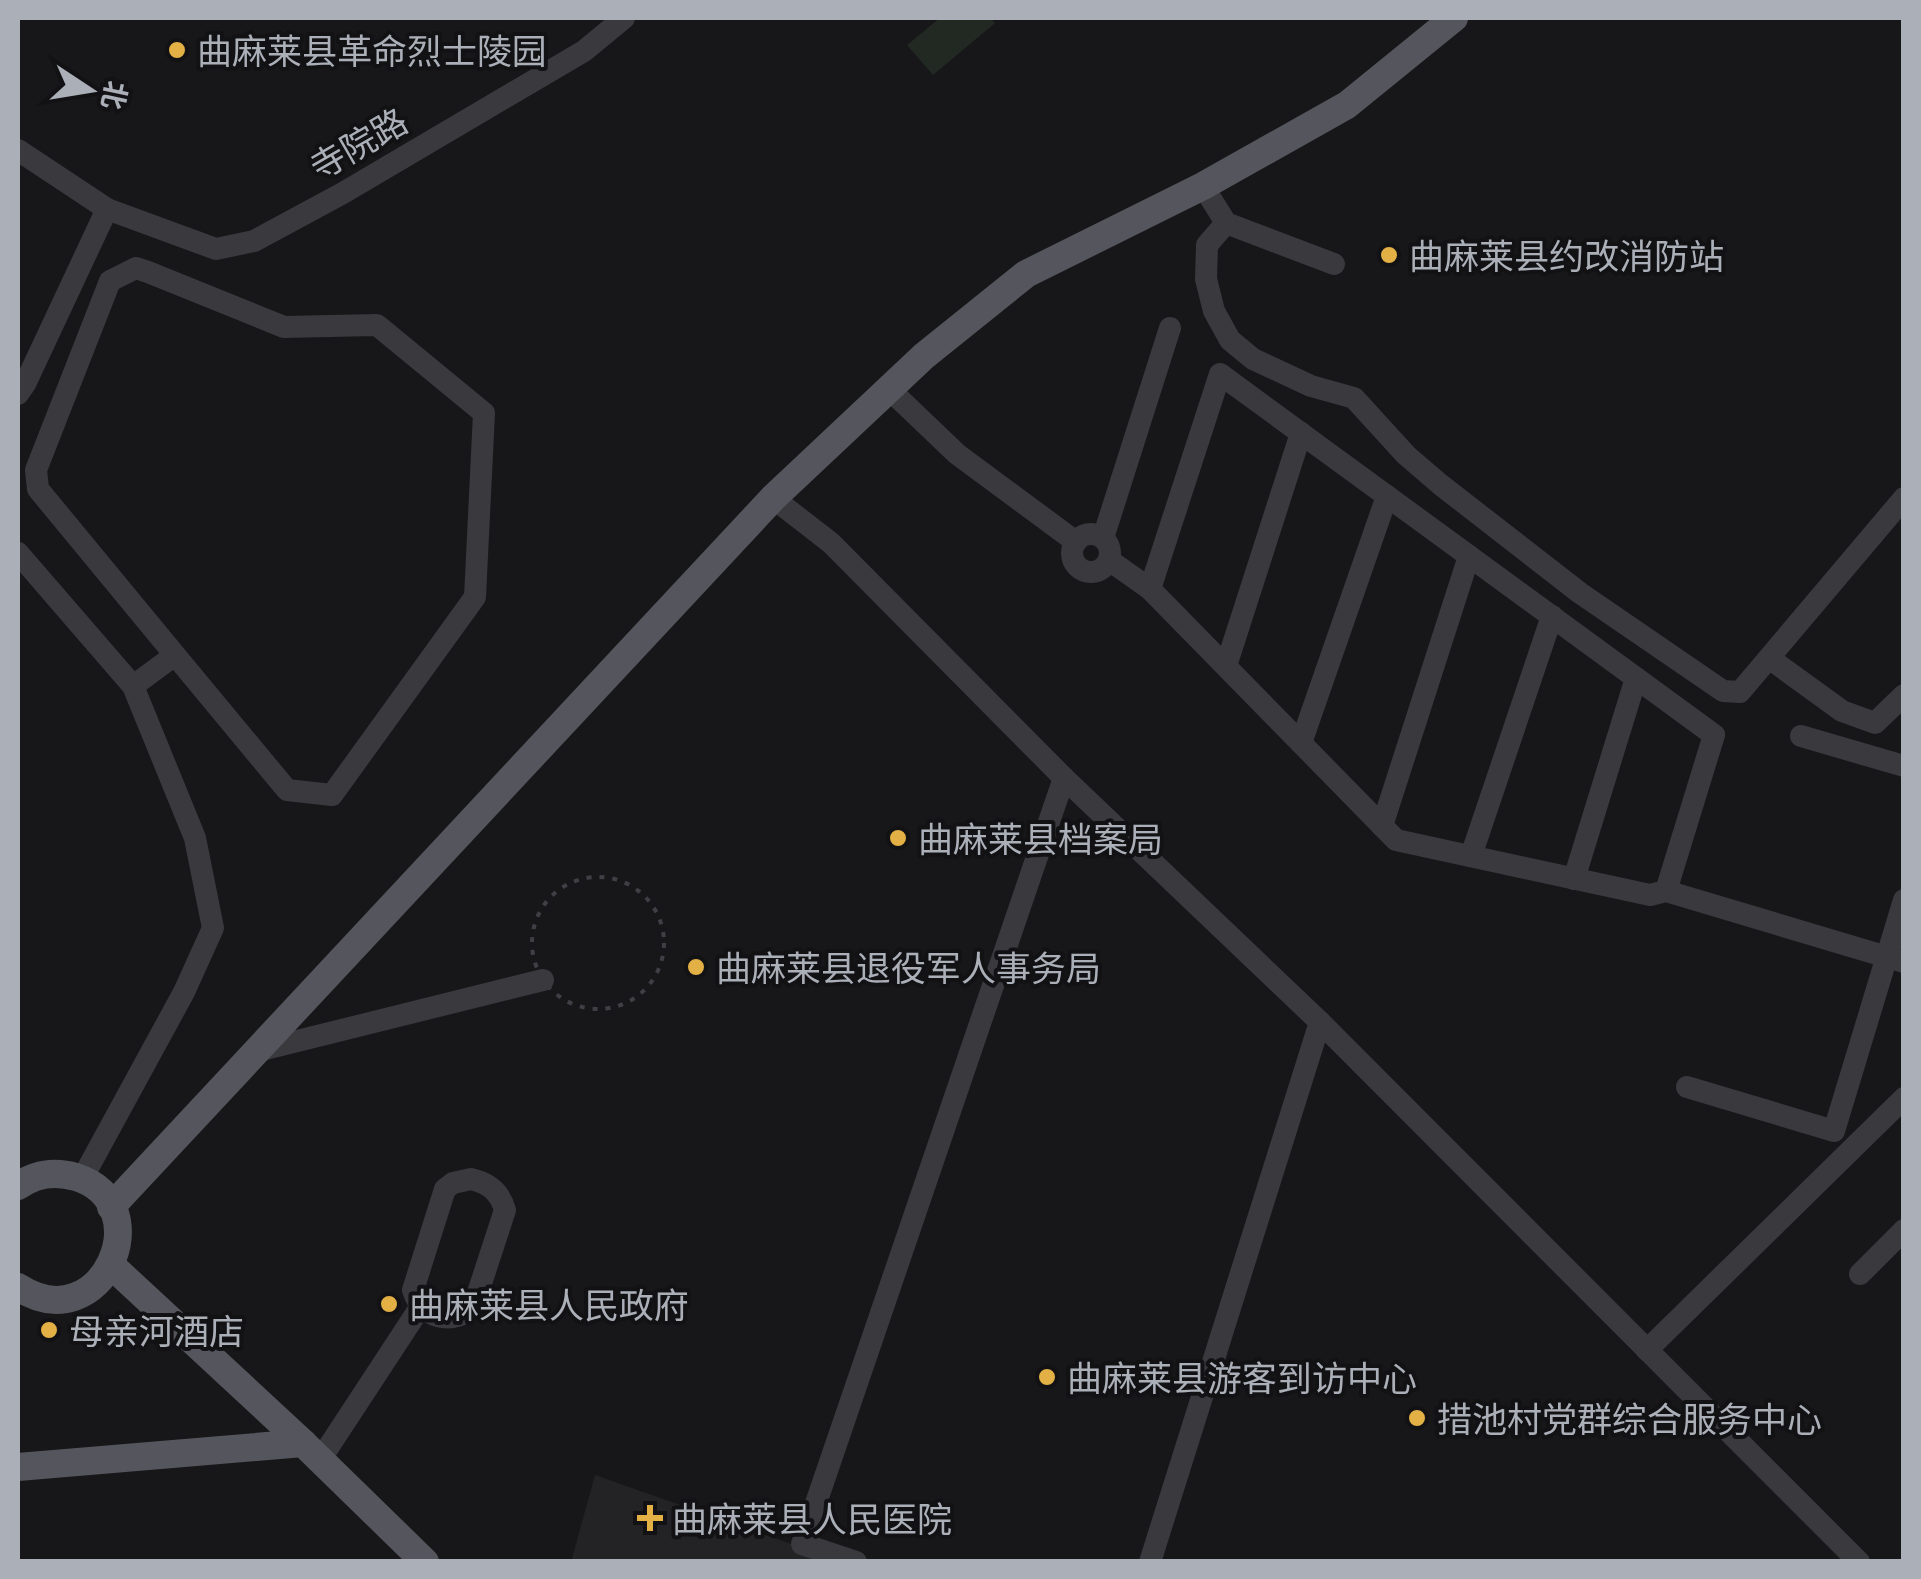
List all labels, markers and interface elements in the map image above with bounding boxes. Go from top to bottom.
place label: 曲麻莱县革命烈士陵园 [197,29,547,71]
marker: 曲麻莱县革命烈士陵园 [166,39,188,61]
north arrow [40,40,140,140]
text: 北 [96,78,135,113]
street label: 寺院路 [302,99,414,187]
place label: 曲麻莱县约改消防站 [1409,234,1724,276]
marker: 曲麻莱县约改消防站 [1378,244,1400,266]
place label: 曲麻莱县档案局 [918,817,1163,859]
marker: 曲麻莱县档案局 [887,827,909,849]
place label: 曲麻莱县退役军人事务局 [716,946,1101,988]
marker: 曲麻莱县退役军人事务局 [685,956,707,978]
place label: 曲麻莱县人民政府 [409,1283,689,1325]
marker: 曲麻莱县人民政府 [378,1293,400,1315]
place label: 母亲河酒店 [69,1309,244,1351]
marker: 母亲河酒店 [38,1319,60,1341]
place label: 曲麻莱县游客到访中心 [1067,1356,1417,1398]
marker: 曲麻莱县游客到访中心 [1036,1366,1058,1388]
place label: 措池村党群综合服务中心 [1437,1397,1822,1439]
marker: 措池村党群综合服务中心 [1406,1407,1428,1429]
place label: 曲麻莱县人民医院 [672,1497,952,1539]
marker: 曲麻莱县人民医院 [637,1505,663,1531]

